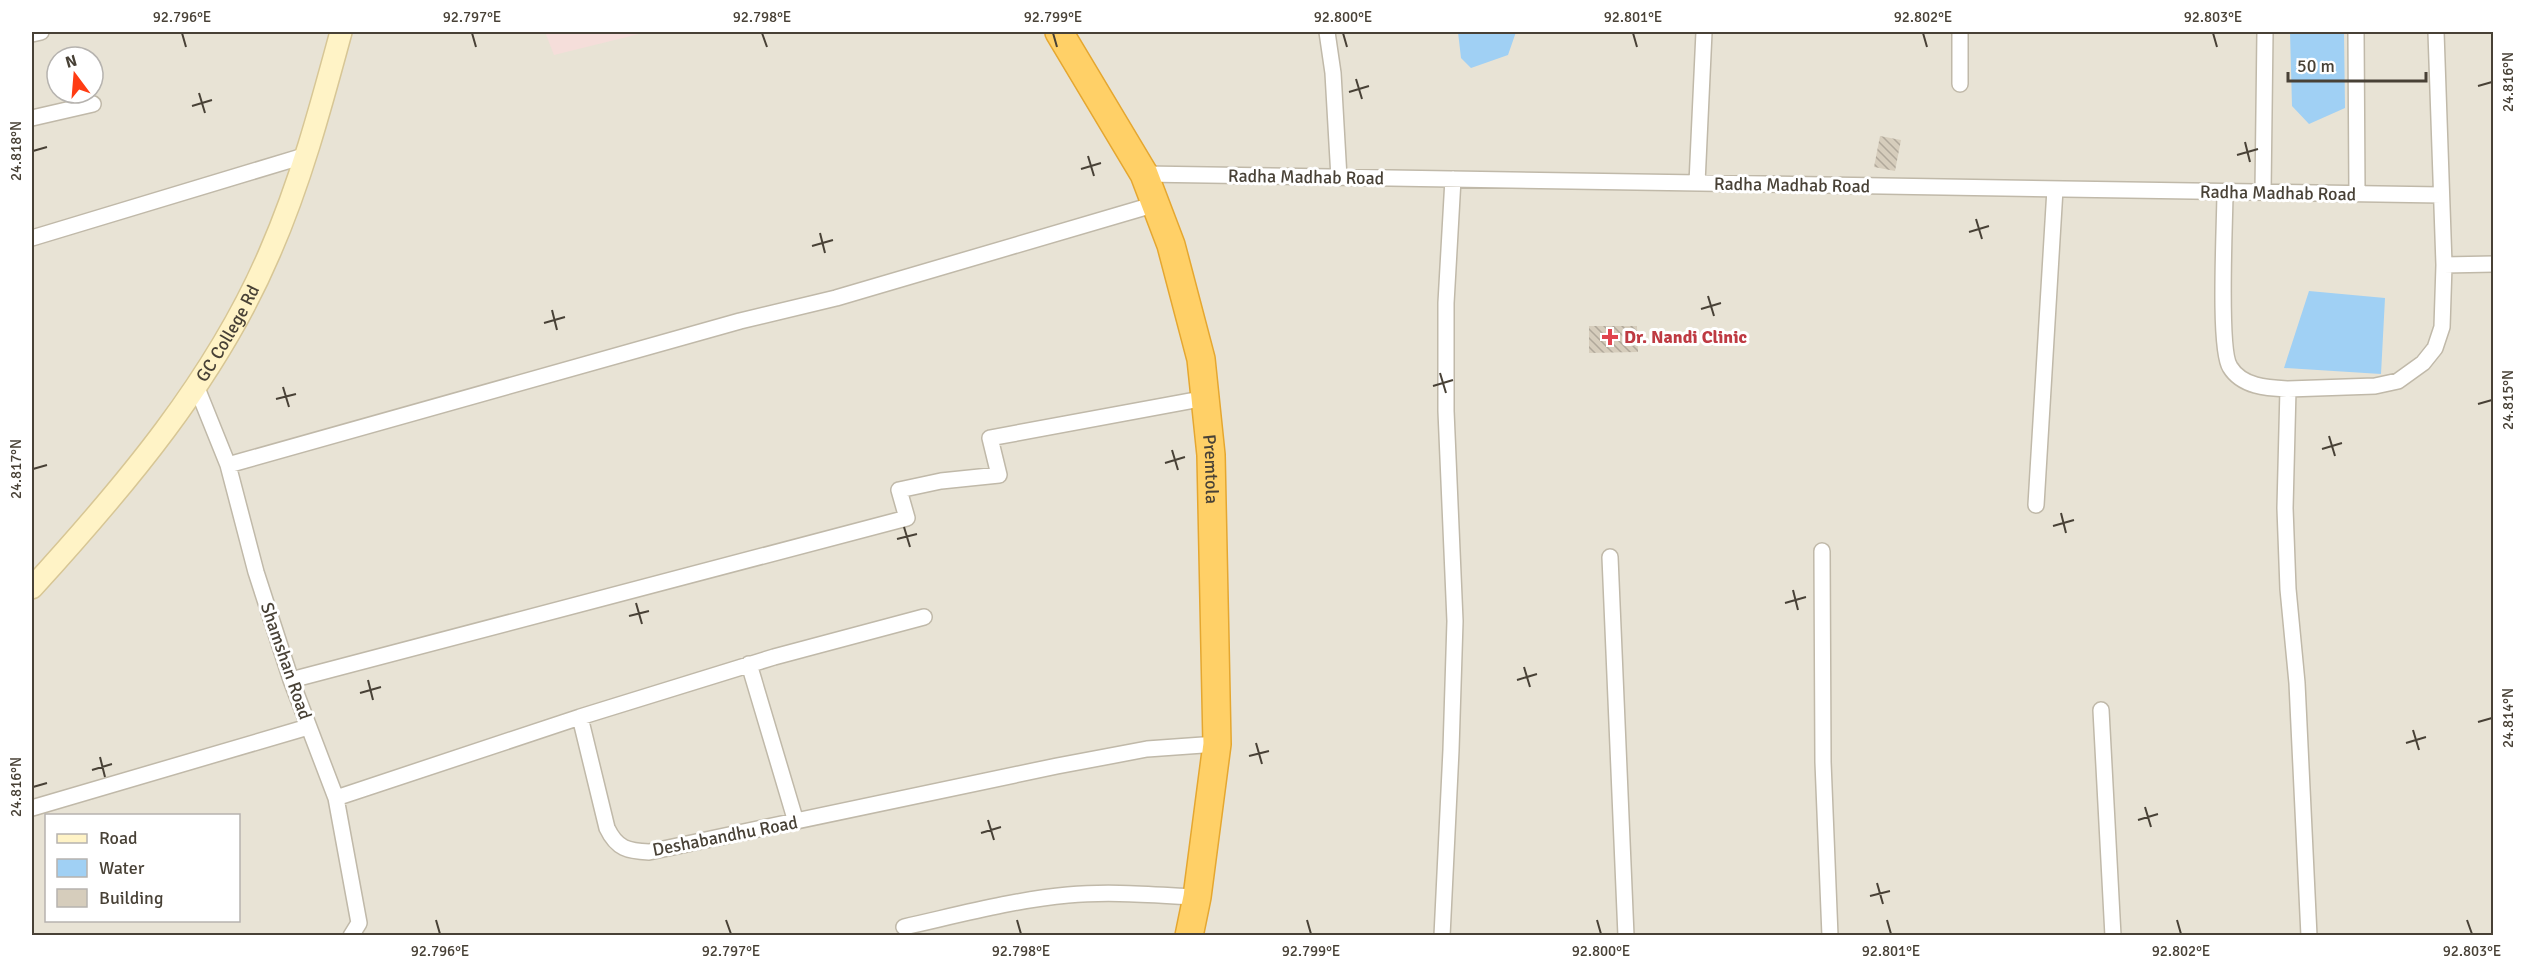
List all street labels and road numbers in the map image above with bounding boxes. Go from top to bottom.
street label: Radha Madhab Road [1228,165,1384,189]
street label: Radha Madhab Road [1714,173,1870,197]
street label: Radha Madhab Road [2200,181,2356,205]
street label: GC College Rd [191,281,264,386]
street label: Premtola [1198,433,1223,504]
street label: Shamshan Road [256,600,316,722]
street label: Deshabandhu Road [650,811,800,861]

